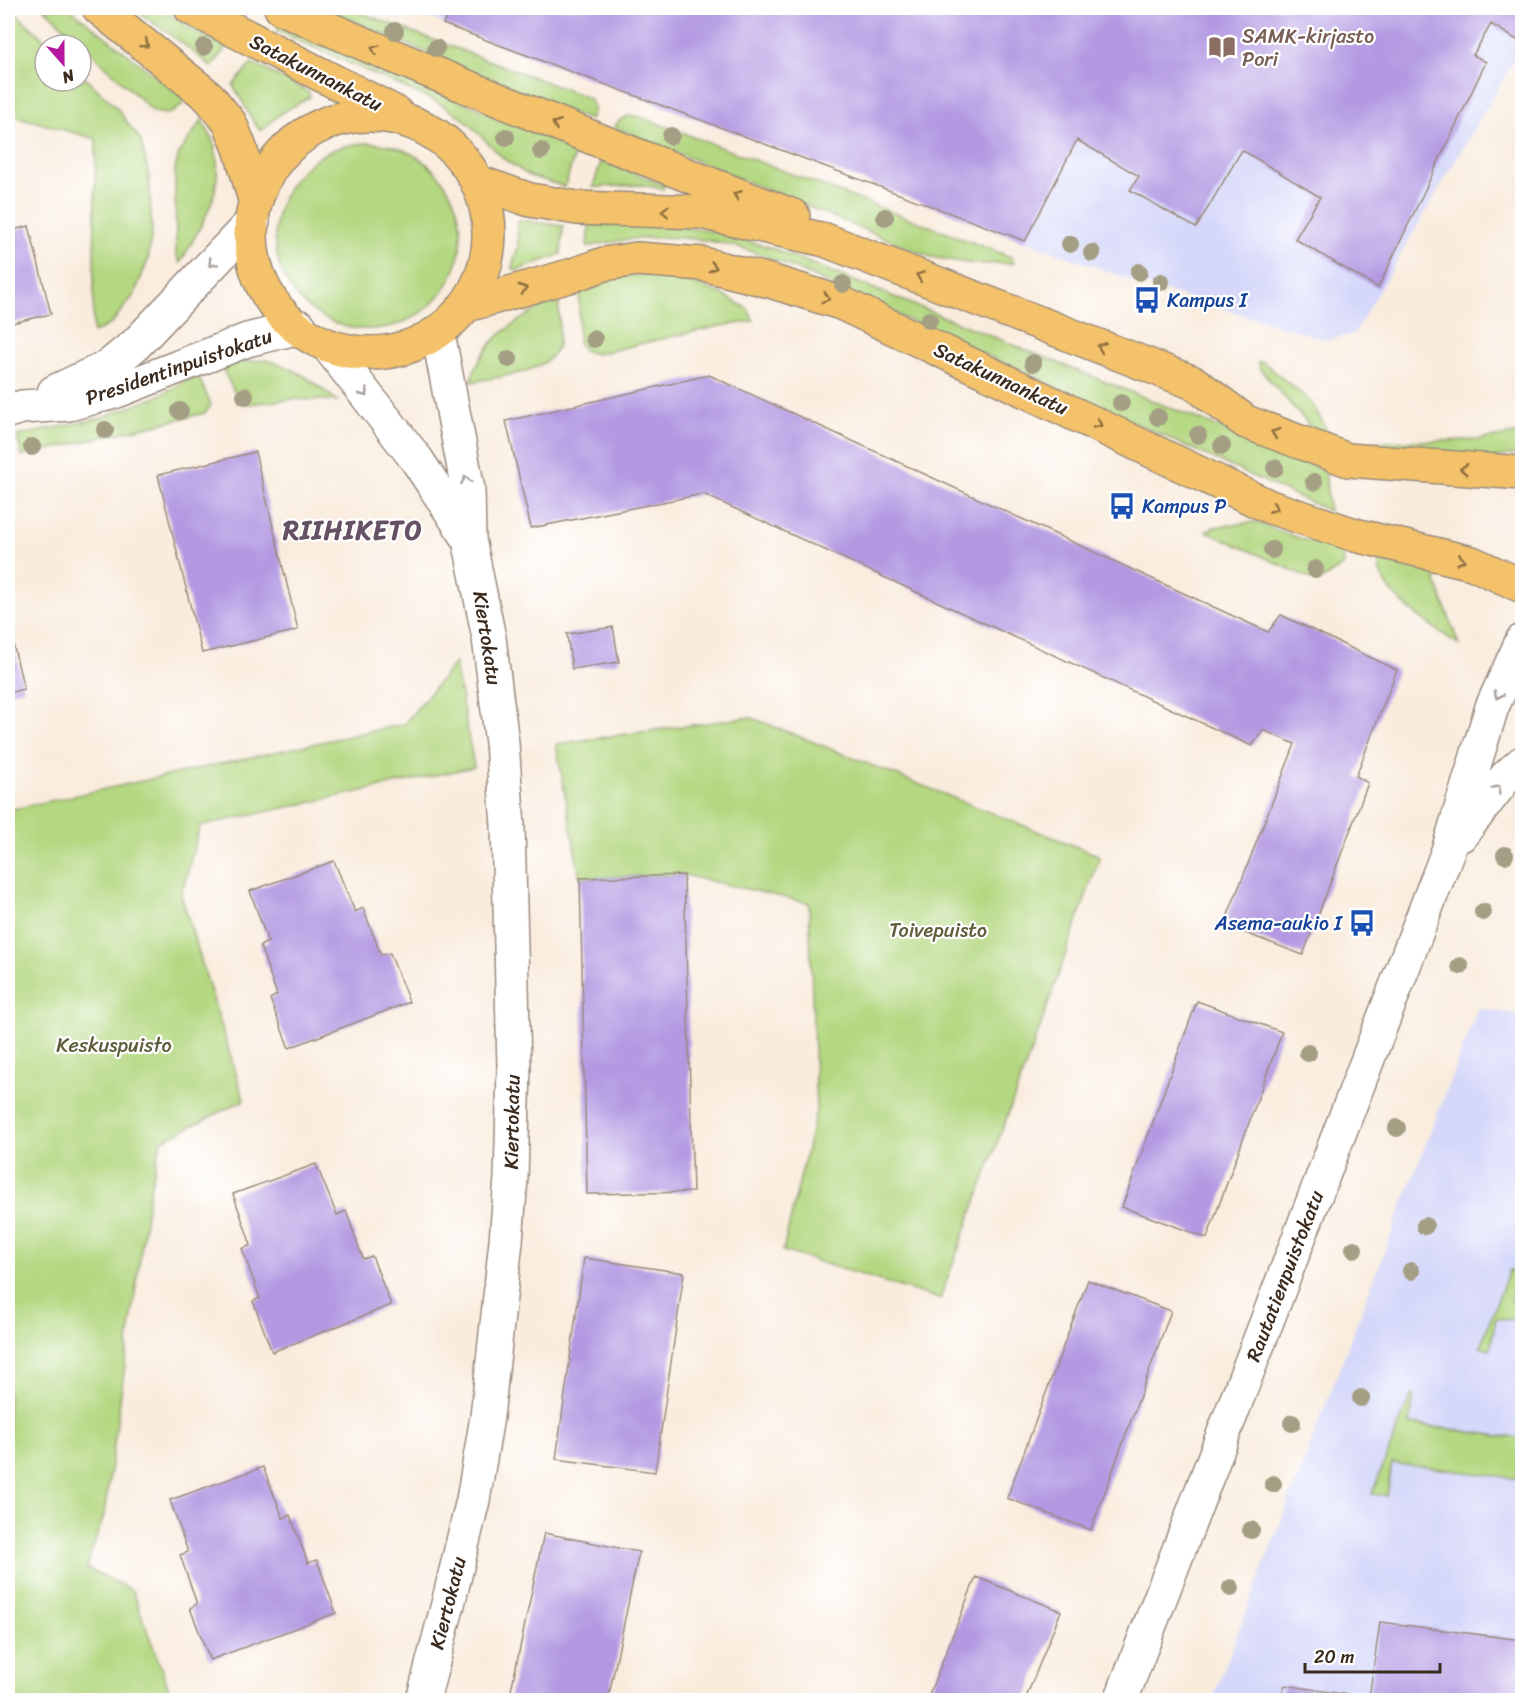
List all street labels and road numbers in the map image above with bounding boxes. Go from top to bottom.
street label: Satakunnankatu [243,24,389,122]
street label: Presidentinpuistokatu [81,318,278,415]
street label: Satakunnankatu [928,332,1074,426]
street label: Kiertokatu [462,588,512,688]
street label: Kiertokatu [494,1074,530,1170]
street label: Rautatienpuistokatu [1236,1185,1334,1367]
street label: Kiertokatu [420,1552,477,1653]

